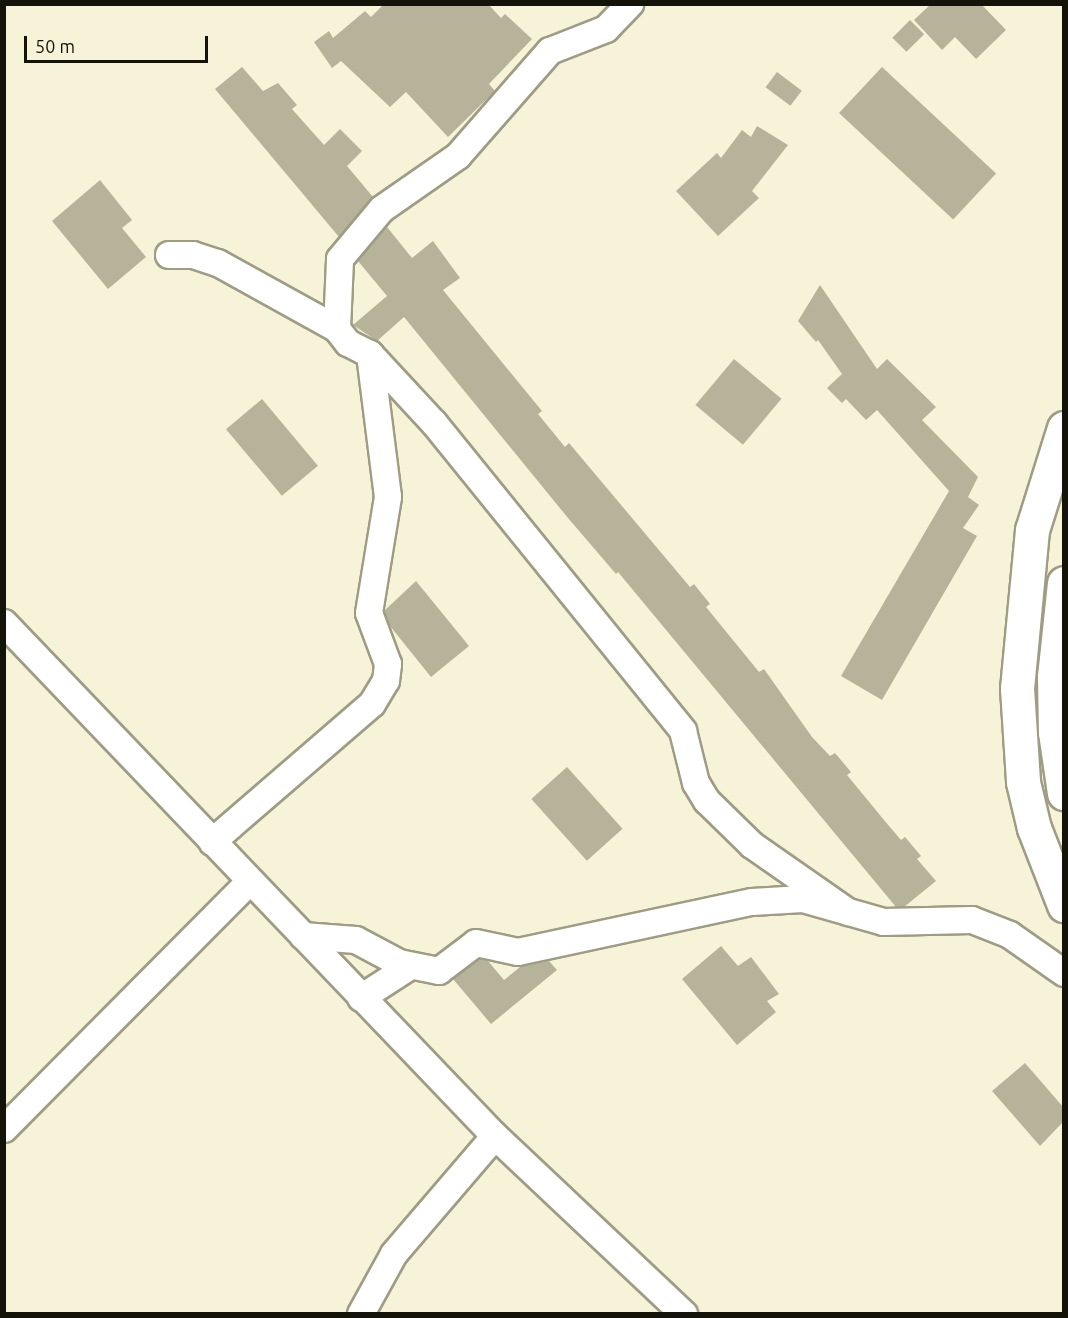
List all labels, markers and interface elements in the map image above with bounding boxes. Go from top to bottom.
scale bar [27,24,212,62]
text: 50 m [35,36,75,56]

